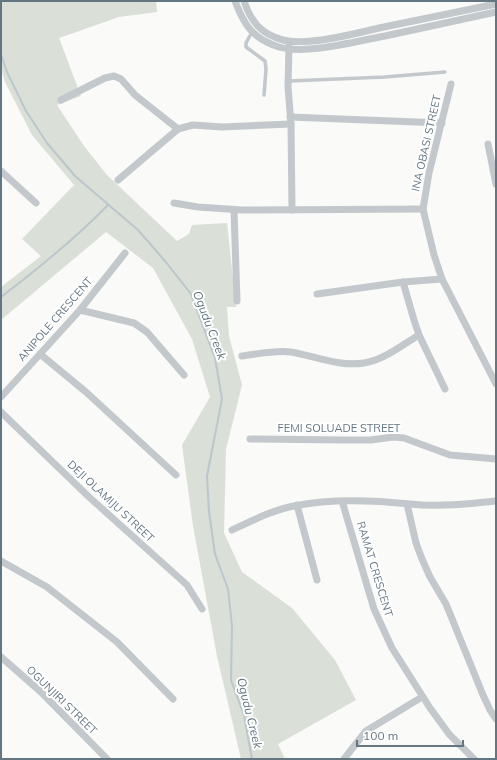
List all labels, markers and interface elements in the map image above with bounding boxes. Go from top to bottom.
street label: INA OBASI STREET [408,93,444,193]
street label: ANIPOLE CRESCENT [15,274,96,364]
water label: Ogudu Creek [190,289,230,362]
street label: FEMI SOLUADE STREET [278,421,401,435]
street label: DEJI OLAMIJU STREET [65,457,158,545]
street label: RAMAT CRESCENT [354,520,396,619]
street label: OGUNJIRI STREET [24,663,101,738]
water label: Ogudu Creek [234,676,266,751]
scale bar [357,722,463,748]
text: 100 m [363,728,398,743]

